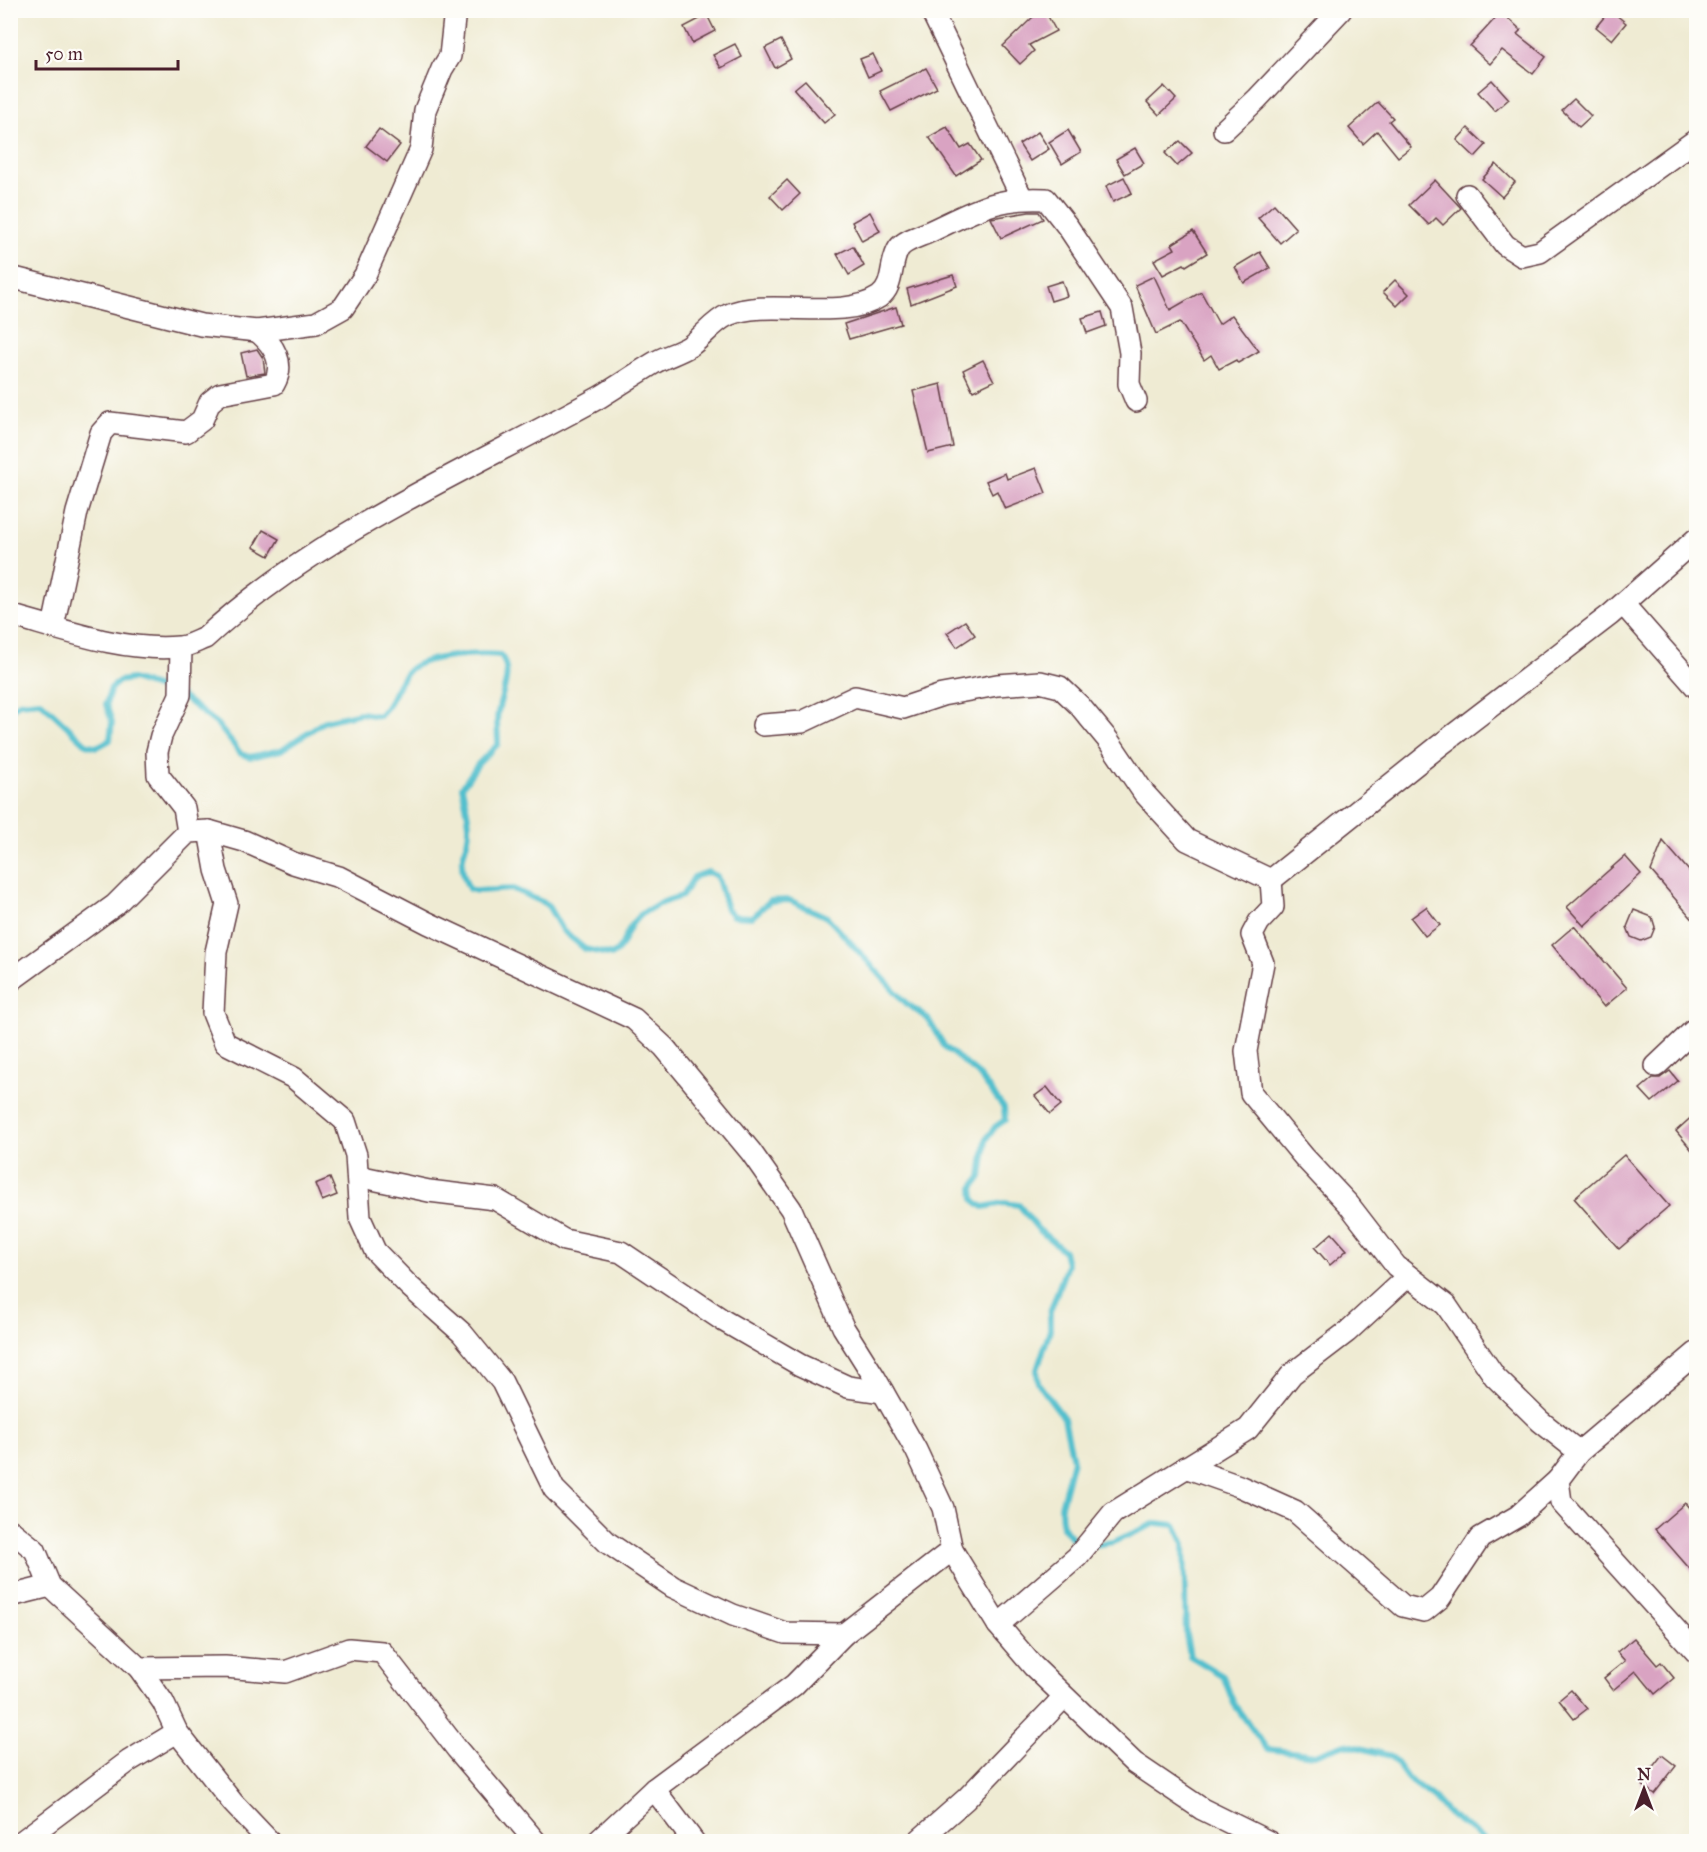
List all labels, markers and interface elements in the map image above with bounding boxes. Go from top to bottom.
scale bar [36,33,178,71]
text: 50 m [45,43,83,65]
north arrow [1614,1759,1674,1819]
text: N [1637,1765,1651,1784]

